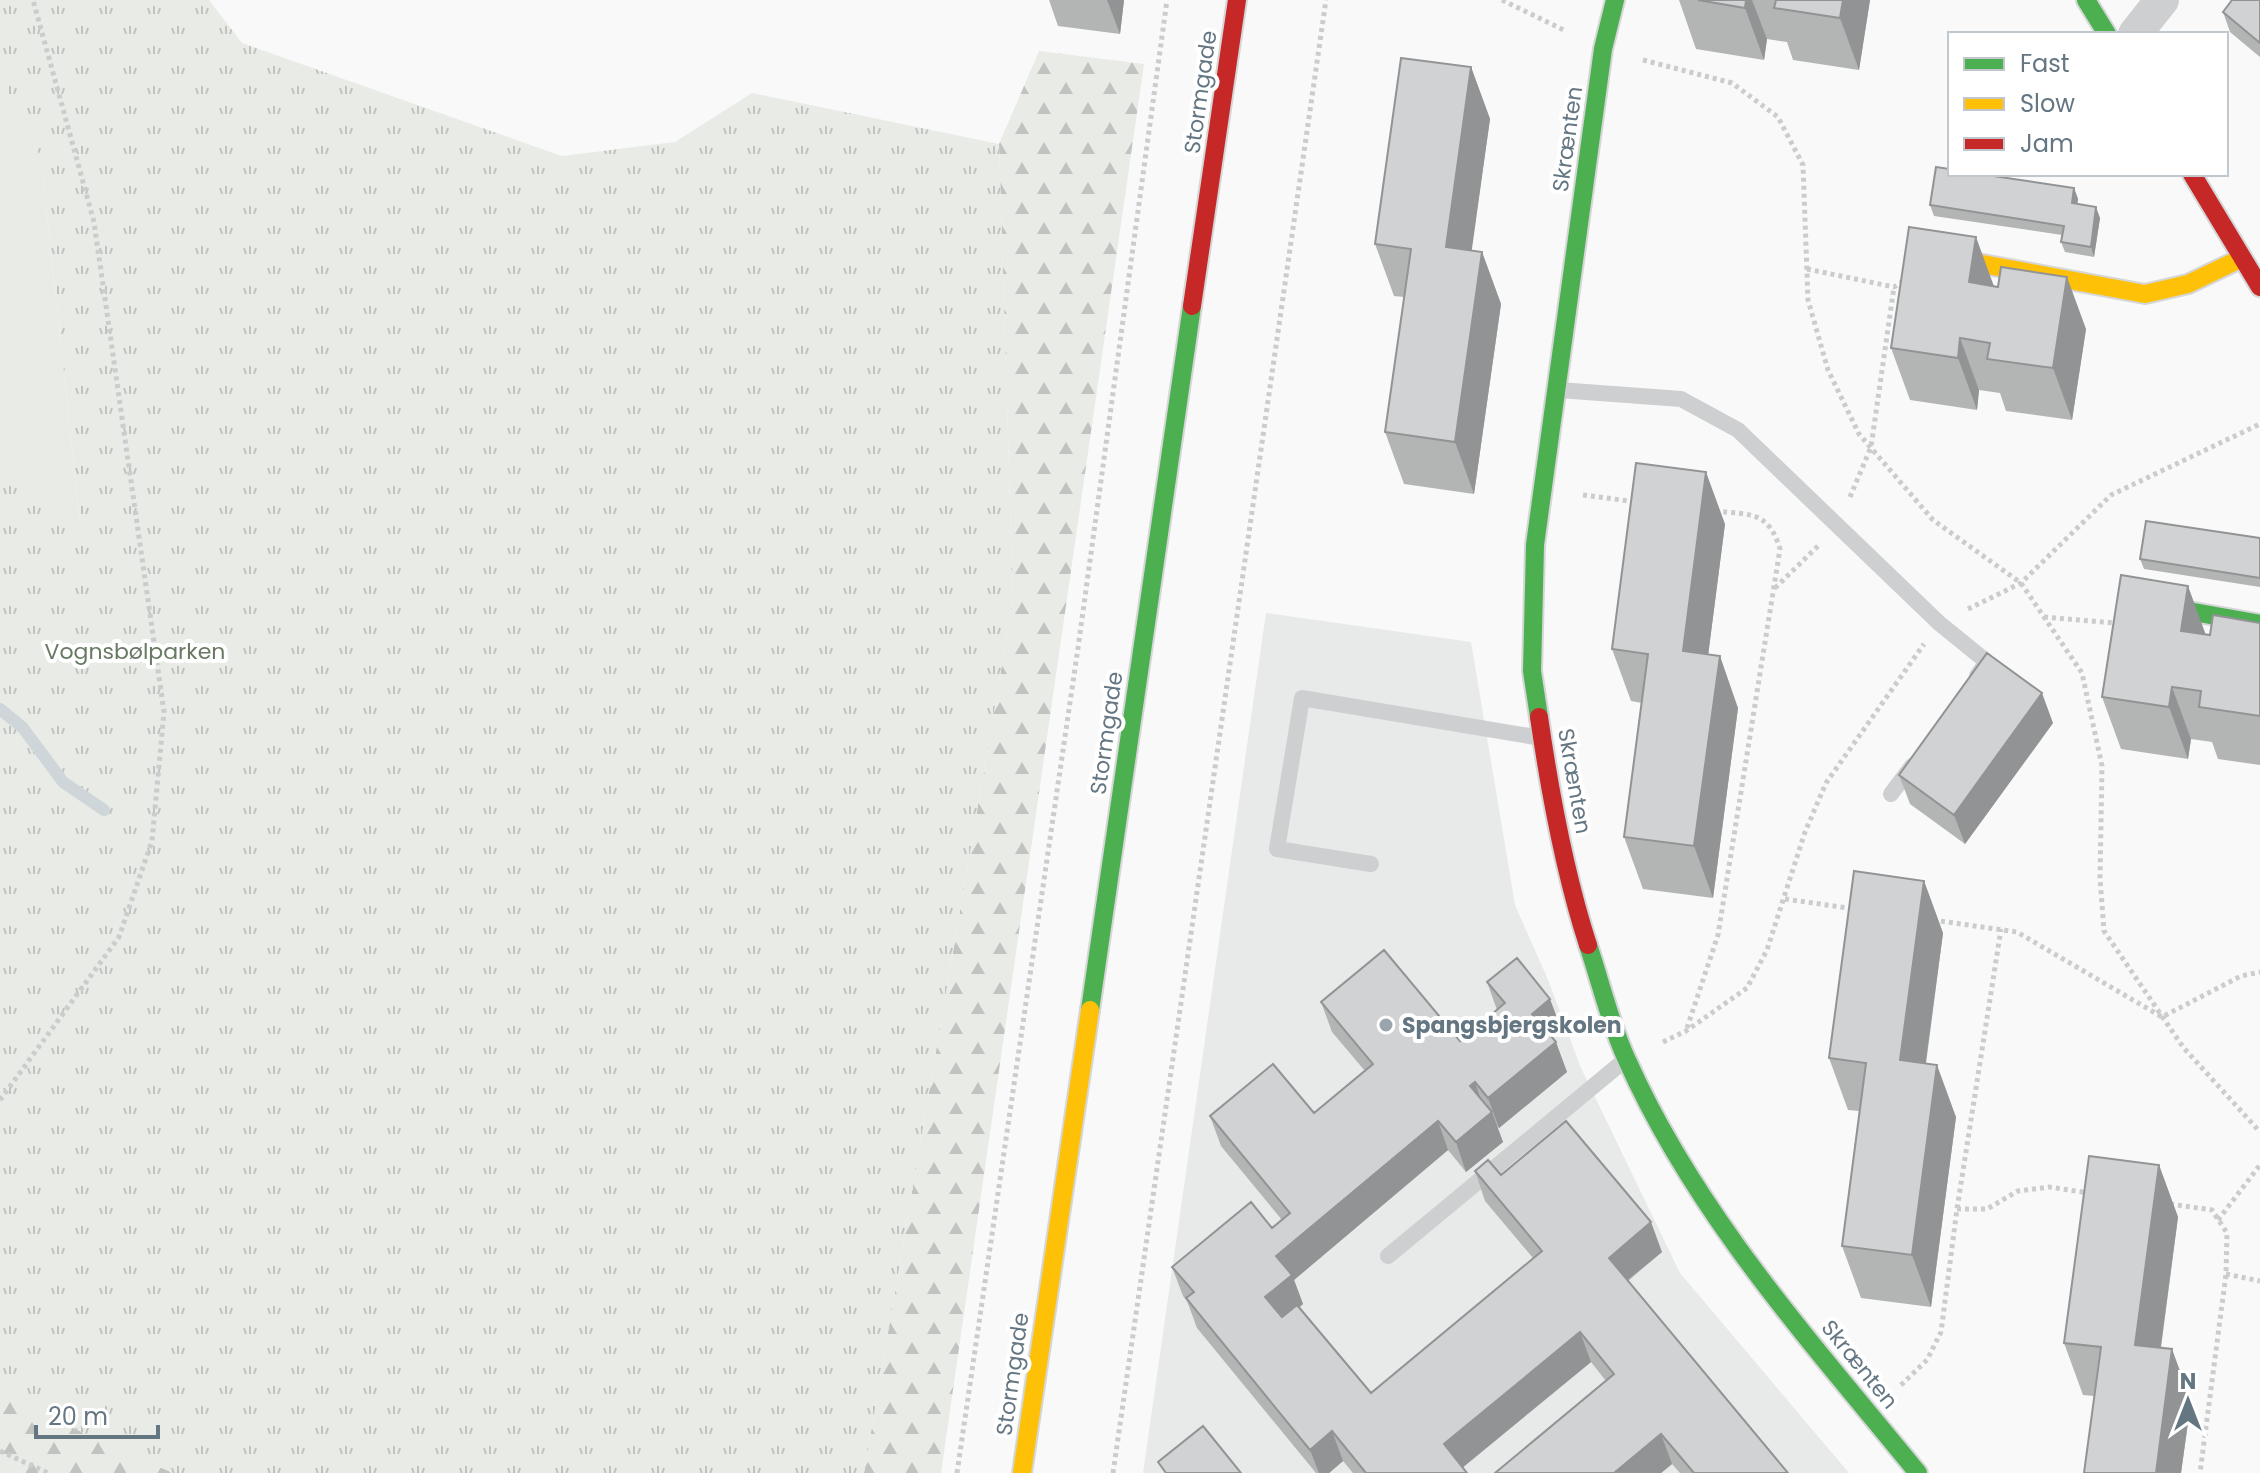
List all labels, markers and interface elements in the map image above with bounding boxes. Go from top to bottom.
street label: Stormgade [1177,28,1224,156]
legend [1948,32,2228,176]
text: Fast [2020,47,2070,80]
street label: Skrænten [1545,84,1590,194]
text: Slow [2020,87,2075,120]
text: Jam [2020,127,2074,160]
park label: Vognsbølparken [45,636,225,667]
street label: Stormgade [1083,669,1130,797]
street label: Skrænten [1550,726,1599,836]
place label: Spangsbjergskolen [1402,1010,1622,1041]
marker: Spangsbjergskolen [1377,1016,1395,1034]
street label: Stormgade [989,1310,1036,1438]
street label: Skrænten [1814,1313,1905,1415]
north arrow [2148,1361,2228,1441]
text: N [2180,1366,2196,1397]
scale bar [36,1389,158,1439]
text: 20 m [48,1400,108,1433]

